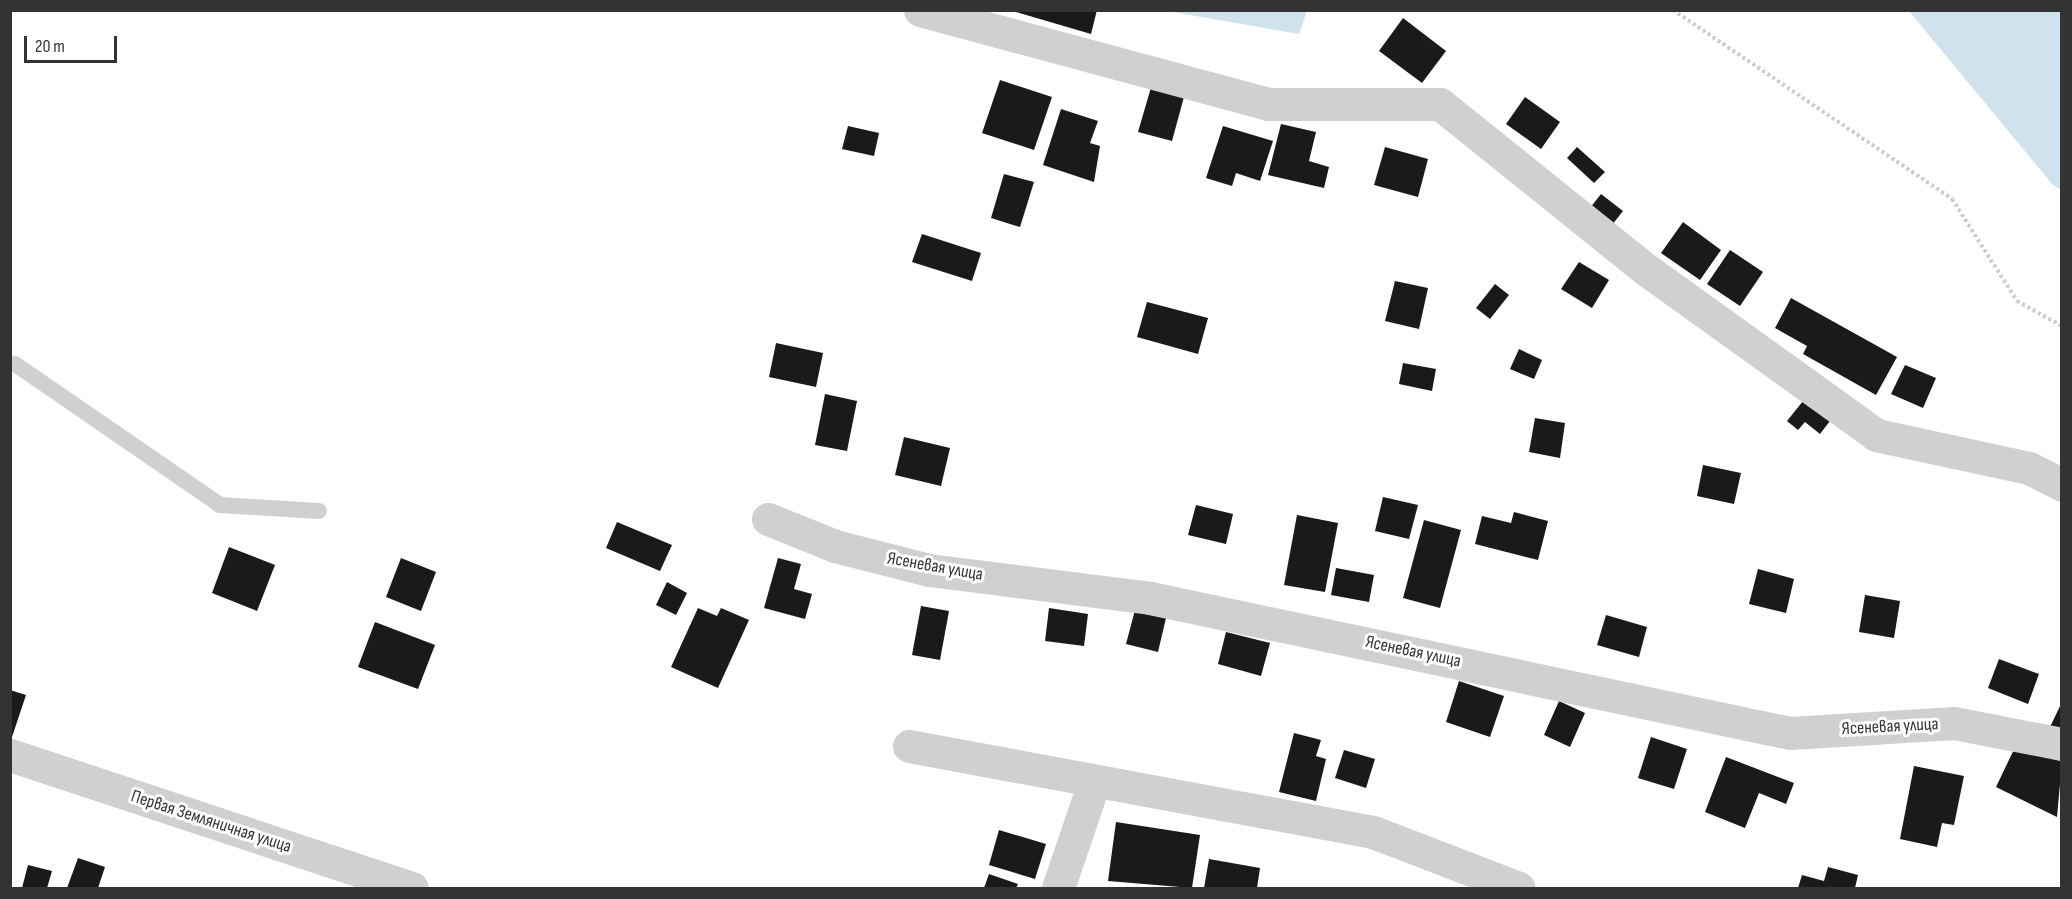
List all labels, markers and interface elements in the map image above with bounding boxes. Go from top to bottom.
scale bar [27,24,120,62]
text: 20 m [35,36,65,57]
street label: Ясеневая улица [885,548,985,586]
street label: Ясеневая улица [1363,631,1463,673]
street label: Ясеневая улица [1841,714,1939,740]
street label: Первая Земляничная улица [128,786,294,858]

